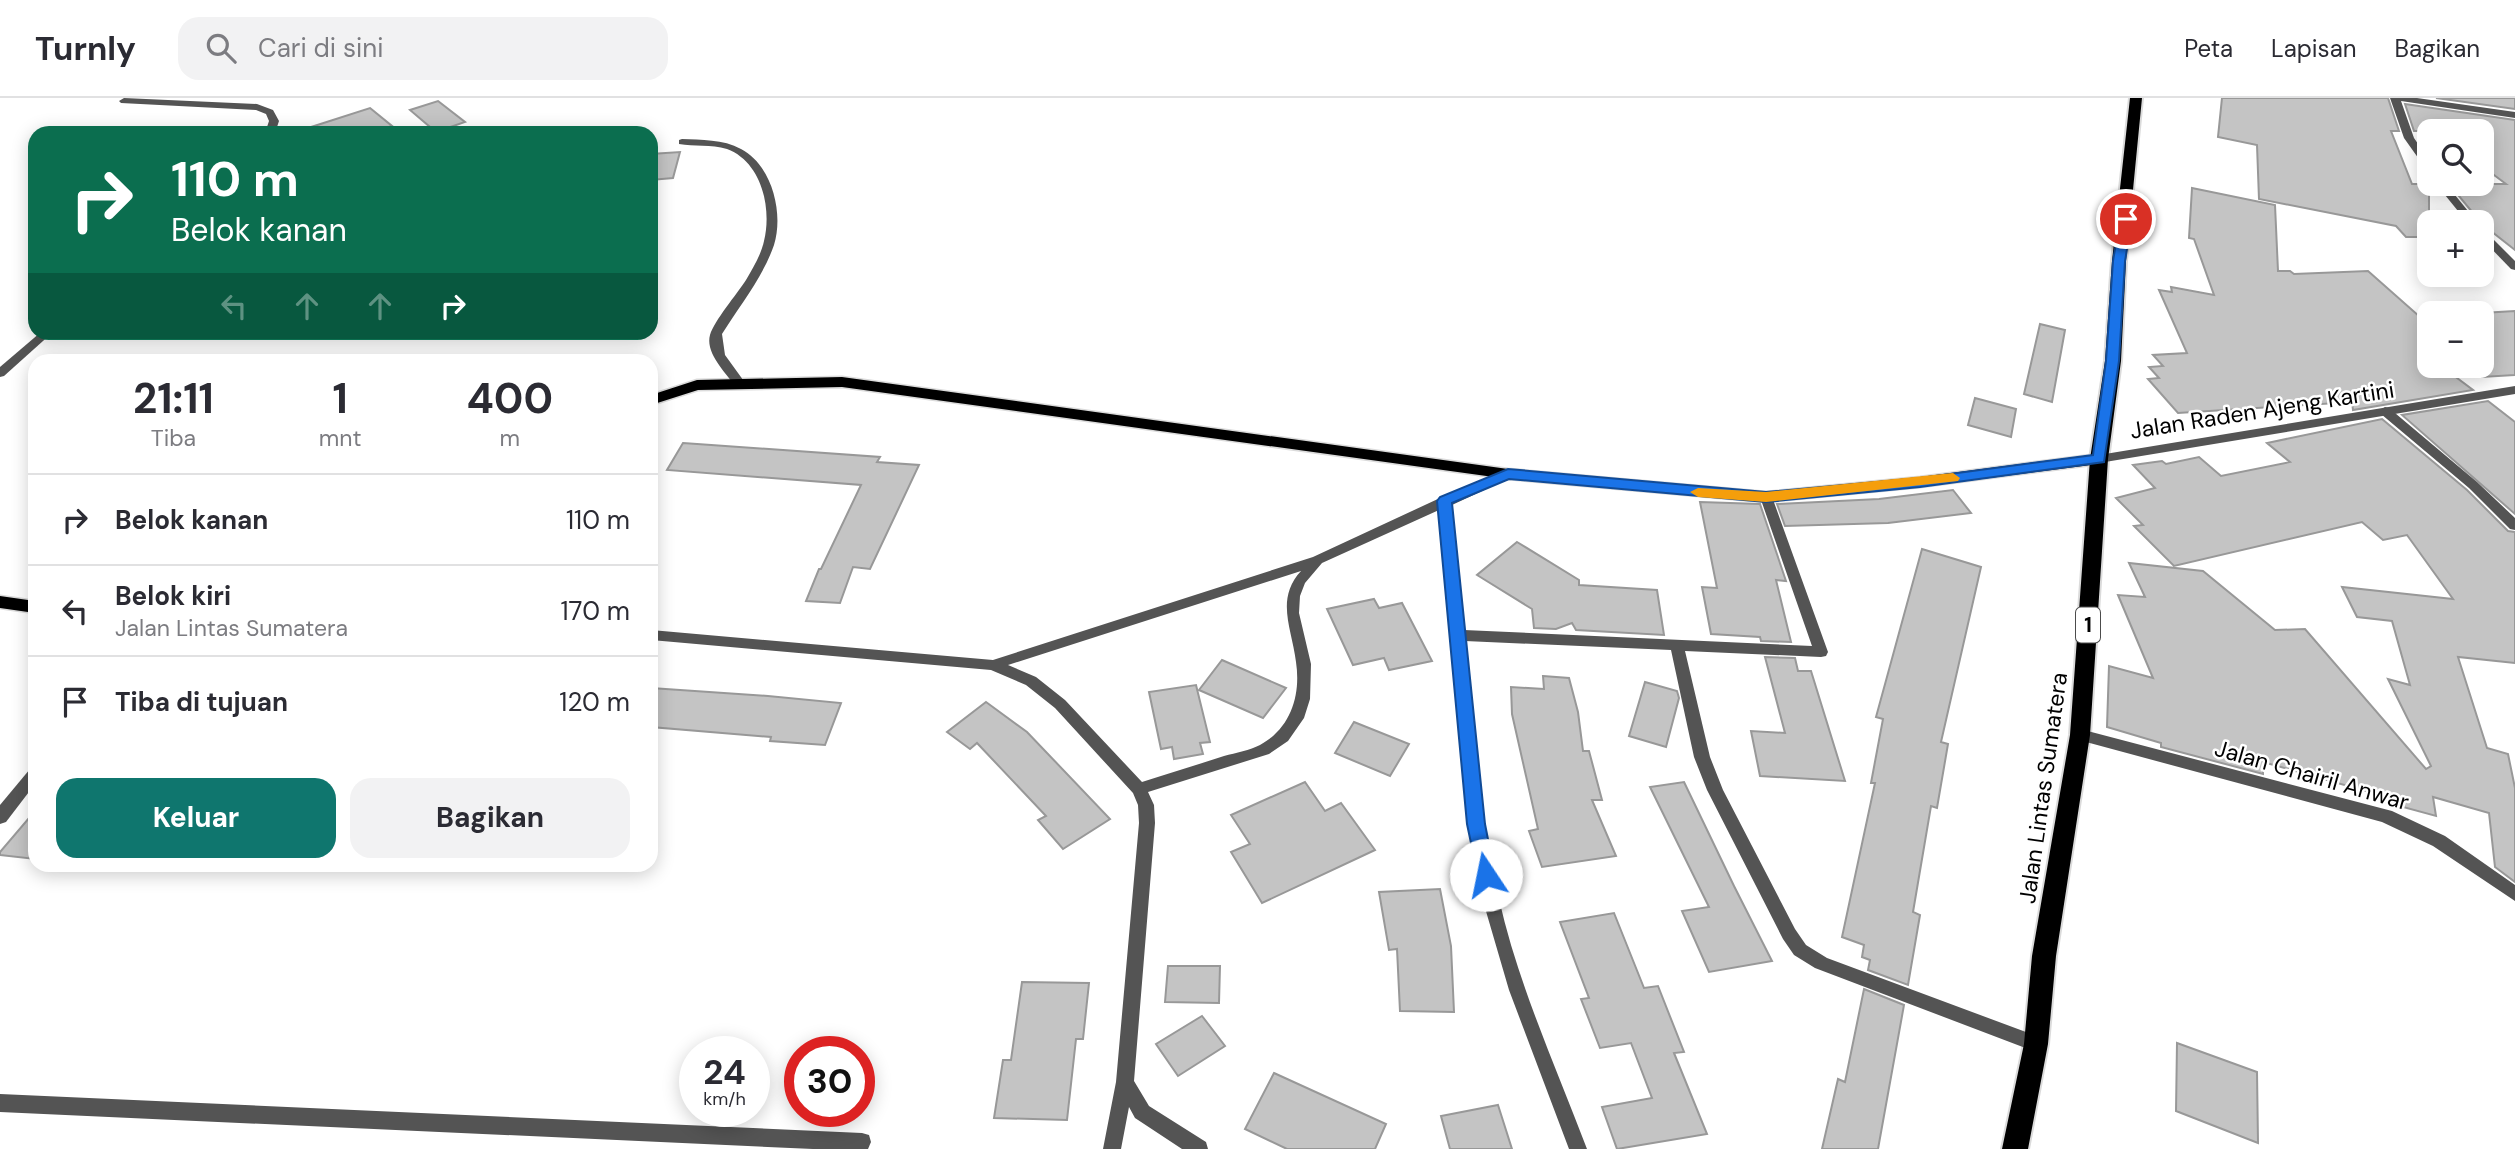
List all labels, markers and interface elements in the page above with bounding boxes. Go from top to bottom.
search box [178,17,668,80]
text: Turnly [35,27,136,70]
icon: search [202,29,240,67]
text: Cari di sini [258,31,383,65]
text: Peta [2184,33,2233,64]
text: Lapisan [2271,33,2356,64]
text: Bagikan [2394,33,2480,64]
map controls [2417,119,2494,378]
button: search [2417,119,2494,196]
text: 110 m [171,147,299,211]
icon: right [56,154,147,245]
pin [2096,189,2156,249]
icon: arrive [2107,200,2145,238]
text: Belok kanan [171,209,347,251]
button: + [2417,210,2494,287]
icon: left [215,287,253,325]
icon: ahead [288,287,326,325]
icon: ahead [361,287,399,325]
icon: right [434,287,472,325]
button: − [2417,301,2494,378]
text: 21:11 [133,371,214,426]
text: 1 [333,371,348,426]
text: 400 [467,371,553,426]
street label: Jalan Raden Ajeng Kartini [2128,374,2396,446]
text: Tiba [151,423,196,453]
text: mnt [319,423,362,453]
text: m [500,423,520,453]
icon: right [56,501,94,539]
text: Belok kanan [115,503,268,537]
text: 110 m [566,503,630,537]
text: Belok kiri [115,579,231,613]
icon: left [56,592,94,630]
text: 170 m [561,594,630,628]
road number: 1 [2076,608,2100,642]
text: Jalan Lintas Sumatera [115,613,348,643]
street label: Jalan Lintas Sumatera [2012,671,2074,905]
icon: arrive [56,683,94,721]
text: Tiba di tujuan [115,685,288,719]
text: 120 m [559,685,630,719]
street label: Jalan Chairil Anwar [2211,733,2413,817]
button: Keluar [56,778,336,858]
button: Bagikan [350,778,630,858]
position arrow [1449,838,1523,912]
speed limit sign: 30 [784,1036,875,1127]
text: 24 [703,1049,746,1095]
text: km/h [703,1087,746,1111]

